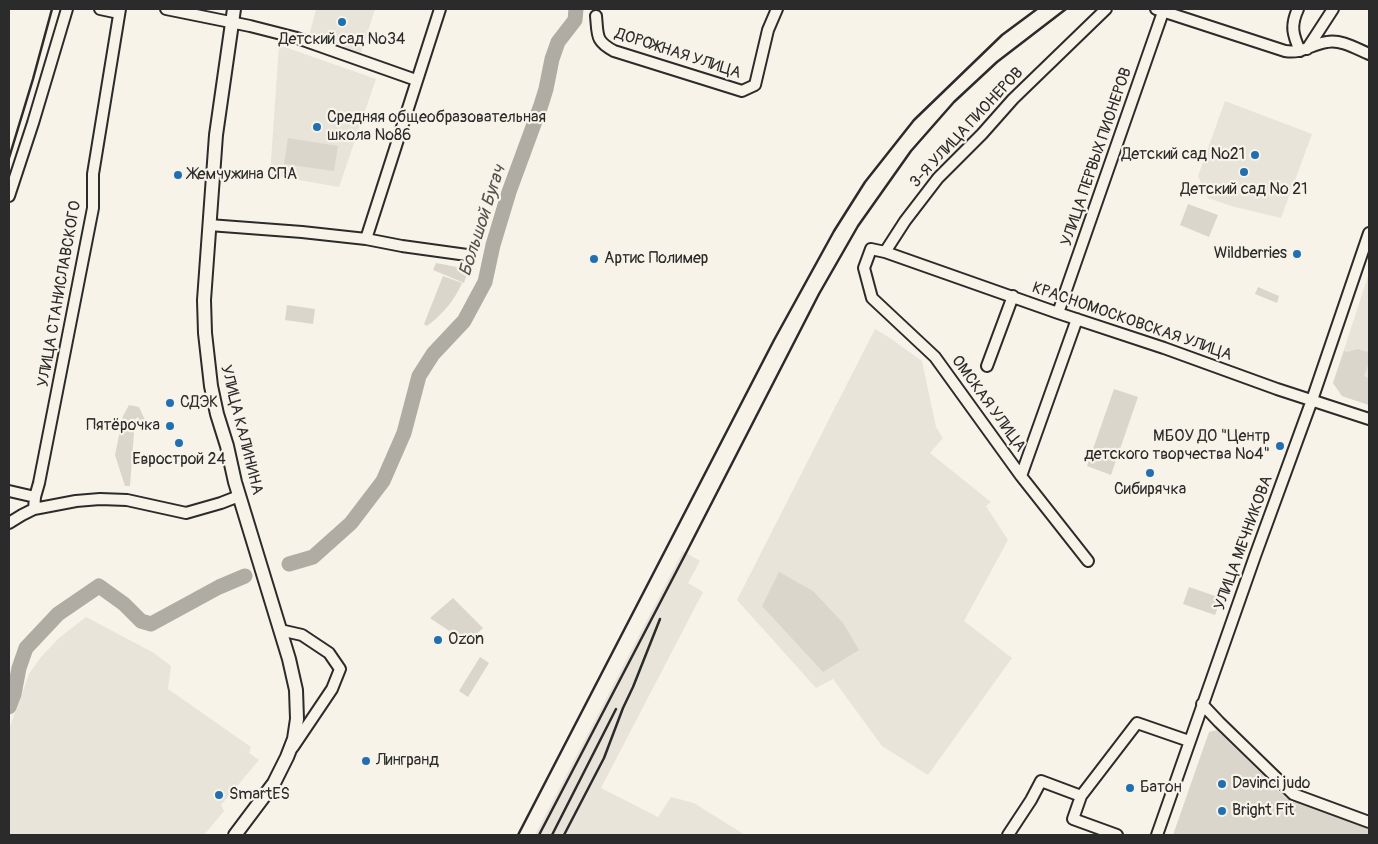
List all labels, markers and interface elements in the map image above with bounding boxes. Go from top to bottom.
marker: Детский сад №34 [336,16,348,28]
street label: ДОРОЖНАЯ УЛИЦА [613,25,743,83]
place label: Детский сад №34 [279,30,405,50]
street label: 3-Я УЛИЦА ПИОНЕРОВ [906,64,1028,192]
street label: УЛИЦА ПЕРВЫХ ПИОНЕРОВ [1057,65,1137,249]
place label: Средняя общеобразовательная школа №86 [327,108,546,146]
marker: Средняя общеобразовательная школа №86 [311,121,323,133]
place label: Детский сад №21 [1122,145,1245,165]
marker: Детский сад №21 [1249,149,1261,161]
water label: Большой Бугач [455,163,511,279]
place label: Жемчужина СПА [188,165,297,185]
marker: Детский сад № 21 [1238,166,1250,178]
marker: Жемчужина СПА [172,169,184,181]
place label: Детский сад № 21 [1181,180,1307,200]
street label: УЛИЦА СТАНИСЛАВСКОГО [34,199,86,389]
place label: Wildberries [1214,244,1287,264]
marker: Wildberries [1291,248,1303,260]
place label: Артис Полимер [604,249,708,269]
marker: Артис Полимер [588,253,600,265]
street label: КРАСНОМОСКОВСКАЯ УЛИЦА [1029,279,1235,365]
street label: ОМСКАЯ УЛИЦА [947,352,1029,456]
street label: УЛИЦА КАЛИНИНА [216,363,266,497]
place label: СДЭК [180,393,218,413]
marker: СДЭК [164,397,176,409]
place label: Пятёрочка [86,416,160,436]
marker: Пятёрочка [164,420,176,432]
place label: МБОУ ДО "Центр детского творчества №4" [1084,427,1270,465]
marker: Еврострой 24 [173,437,185,449]
marker: МБОУ ДО "Центр детского творчества №4" [1274,440,1286,452]
place label: Еврострой 24 [132,450,226,470]
marker: Сибирячка [1144,467,1156,479]
street label: УЛИЦА МЕЧНИКОВА [1211,473,1277,613]
place label: Сибирячка [1114,480,1186,500]
place label: Ozon [448,630,484,650]
marker: Ozon [432,634,444,646]
place label: Лингранд [376,751,439,771]
marker: Лингранд [360,755,372,767]
place label: Davinci judo [1232,774,1310,794]
place label: Батон [1140,778,1182,798]
marker: Davinci judo [1216,778,1228,790]
marker: Батон [1124,782,1136,794]
place label: SmartES [229,785,290,805]
marker: SmartES [213,789,225,801]
place label: Bright Fit [1232,801,1294,821]
marker: Bright Fit [1216,805,1228,817]

